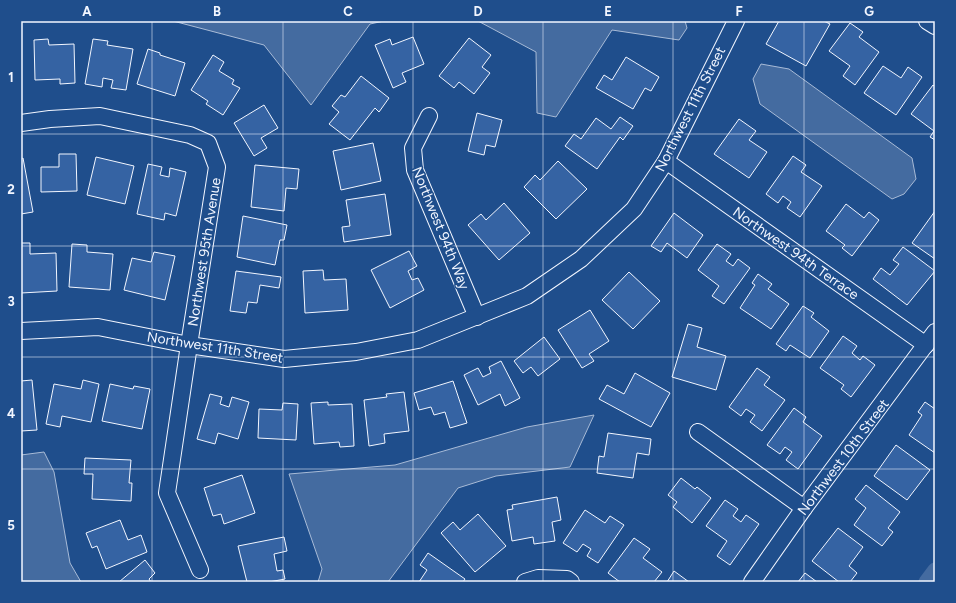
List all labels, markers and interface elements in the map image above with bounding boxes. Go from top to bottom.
text: A [82,4,92,19]
text: B [213,4,221,19]
text: C [343,4,353,19]
text: D [473,4,483,19]
text: E [604,4,612,19]
text: F [735,4,743,19]
text: G [864,4,874,19]
street label: Northwest 11th Street [652,44,729,174]
text: 1 [8,70,14,85]
street label: Northwest 94th Way [408,164,473,293]
street label: Northwest 95th Avenue [184,176,225,328]
text: 2 [7,182,15,197]
street label: Northwest 94th Terrace [729,203,862,304]
text: 3 [7,294,15,309]
street label: Northwest 11th Street [146,328,284,367]
street label: Northwest 10th Street [794,396,893,519]
text: 4 [7,406,15,421]
text: 5 [7,518,15,533]

